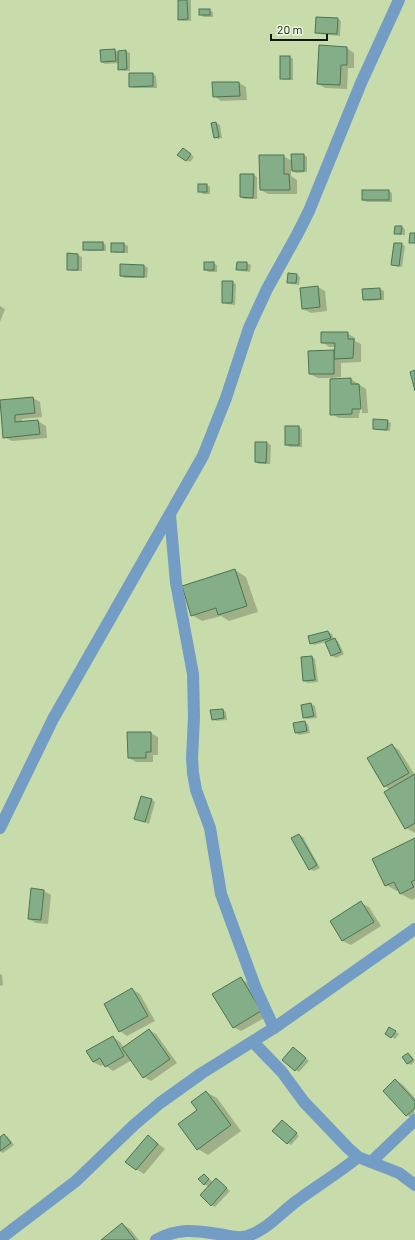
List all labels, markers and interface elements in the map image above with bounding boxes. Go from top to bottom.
scale bar [271,16,327,42]
text: 20 m [277,22,303,36]

